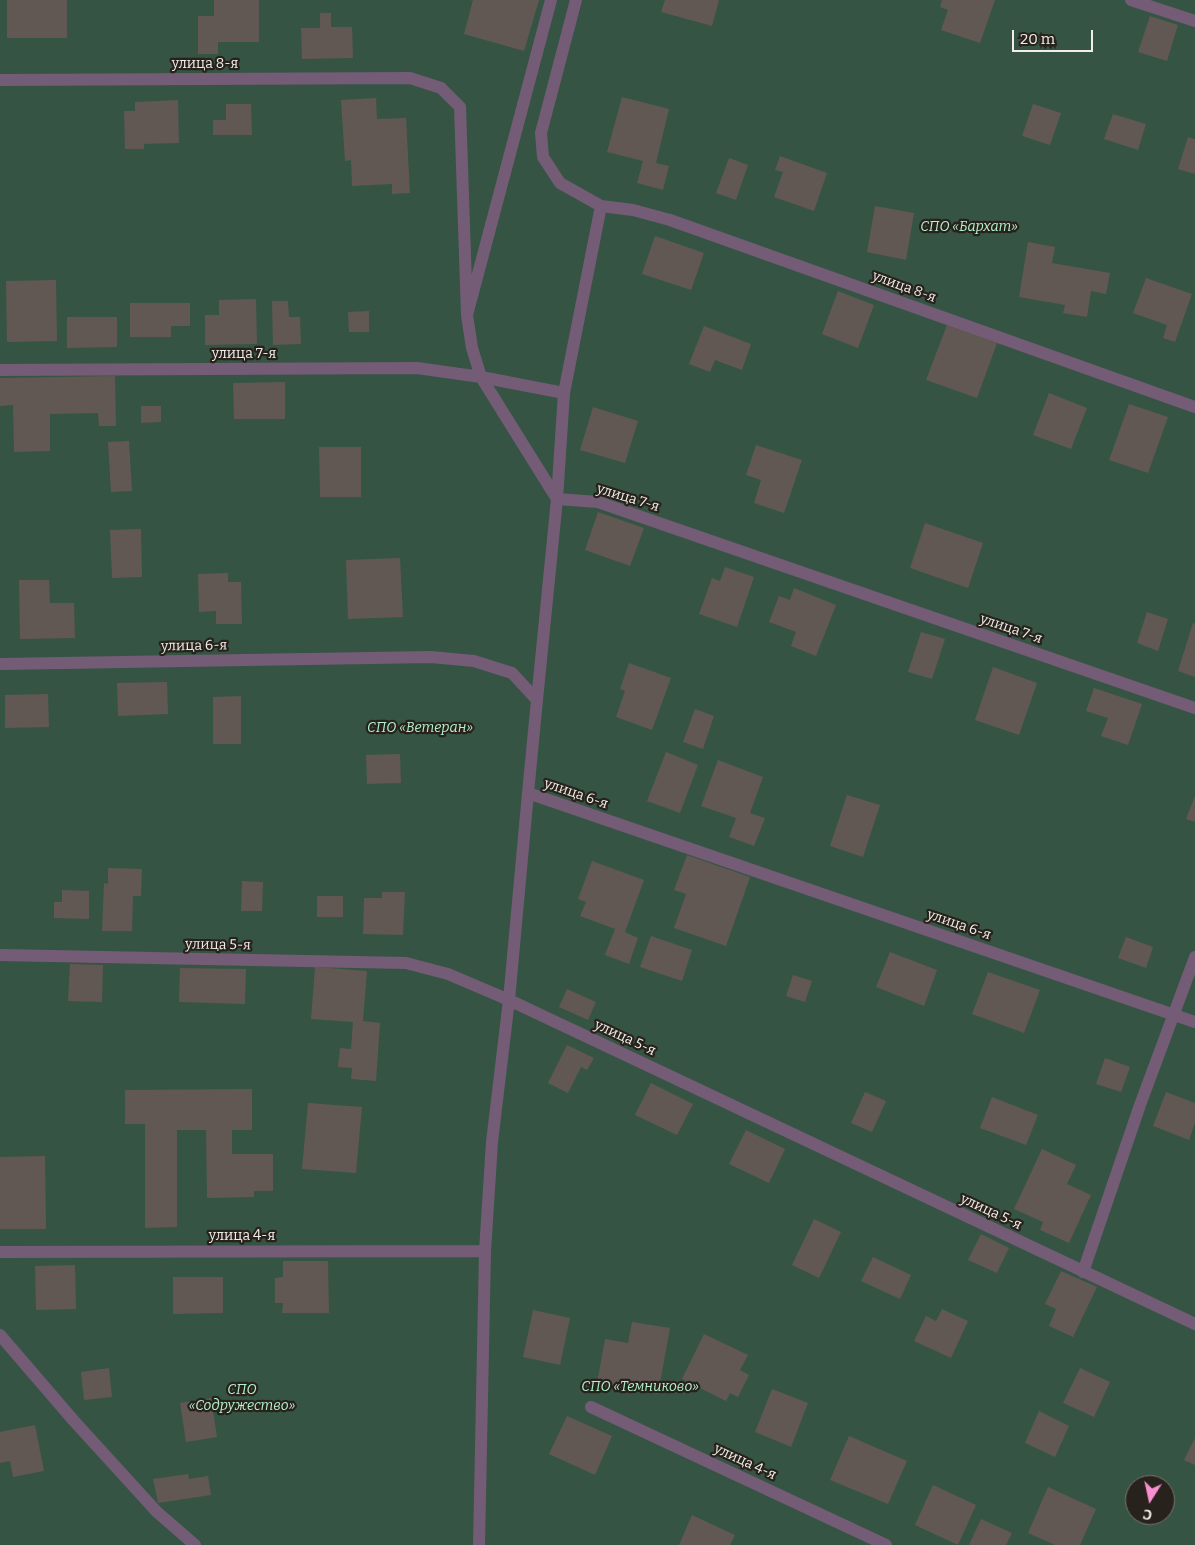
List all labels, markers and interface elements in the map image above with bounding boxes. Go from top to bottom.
scale bar [1015,20,1096,52]
text: 20 m [1020,30,1055,48]
street label: улица 8-я [172,56,238,72]
park label: СПО «Бархат» [920,219,1018,235]
street label: улица 8-я [870,268,938,306]
street label: улица 7-я [212,346,276,362]
street label: улица 7-я [595,481,661,515]
street label: улица 7-я [978,611,1044,647]
street label: улица 6-я [161,637,227,655]
park label: СПО «Ветеран» [367,720,473,736]
street label: улица 6-я [542,775,610,813]
street label: улица 6-я [925,906,993,944]
street label: улица 5-я [185,936,251,954]
street label: улица 5-я [592,1017,658,1059]
street label: улица 5-я [958,1191,1024,1233]
street label: улица 4-я [209,1228,275,1244]
park label: СПО «Темниково» [581,1379,699,1395]
park label: СПО «Содружество» [189,1382,295,1414]
street label: улица 4-я [711,1440,779,1484]
north arrow [1125,1475,1175,1525]
text: С [1142,1505,1153,1523]

